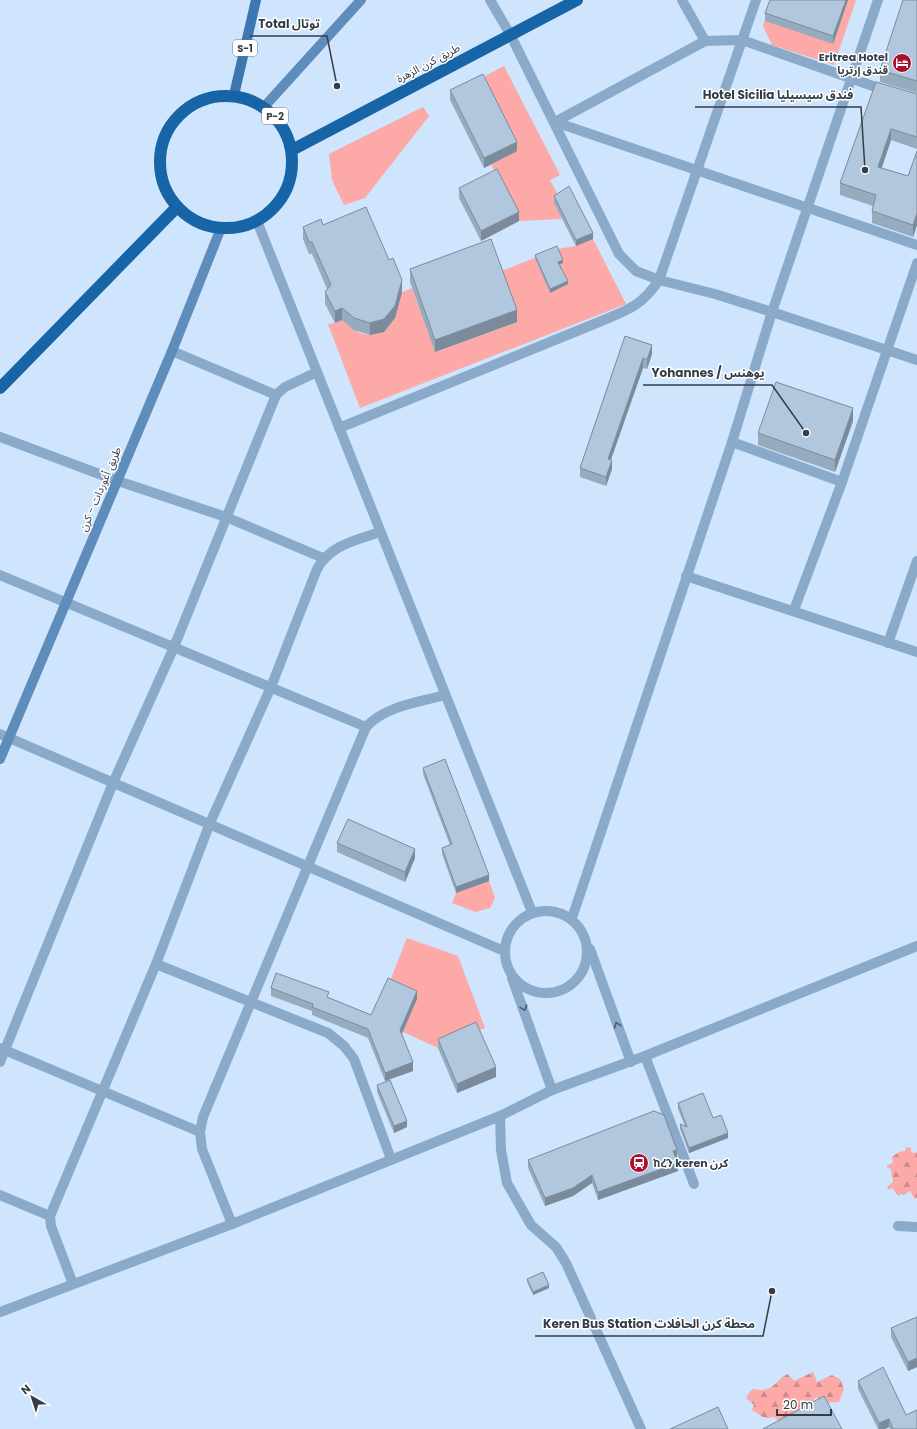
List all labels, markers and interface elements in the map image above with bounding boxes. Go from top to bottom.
callout: Total توتال [250,12,327,36]
text: Total توتال [258,15,320,32]
street label: طريق كرن الزهرة [393,39,463,87]
road number: S-1 [233,40,257,56]
place label: Eritrea Hotel قندق إرتريا [819,49,888,78]
hotel icon: Eritrea Hotel قندق إرتريا [891,52,913,74]
callout: Hotel Sicilia فندق سيسيليا [695,83,861,107]
text: Hotel Sicilia فندق سيسيليا [703,86,853,103]
road number: P-2 [262,108,288,124]
callout: Yohannes / يوهنس [643,361,772,385]
text: Yohannes / يوهنس [652,364,764,381]
street label: طريق أغوردات - كرن [75,444,125,534]
one-way arrow [519,1005,527,1012]
one-way arrow [614,1021,622,1028]
station icon: ከረን keren كرن [628,1152,650,1174]
place label: ከረን keren كرن [653,1155,729,1171]
callout: Keren Bus Station محطة كرن الحافلات [535,1312,763,1336]
text: Keren Bus Station محطة كرن الحافلات [543,1315,755,1332]
north arrow [12,1377,52,1417]
text: N [17,1380,34,1398]
scale bar [777,1391,831,1417]
text: 20 m [783,1396,813,1413]

